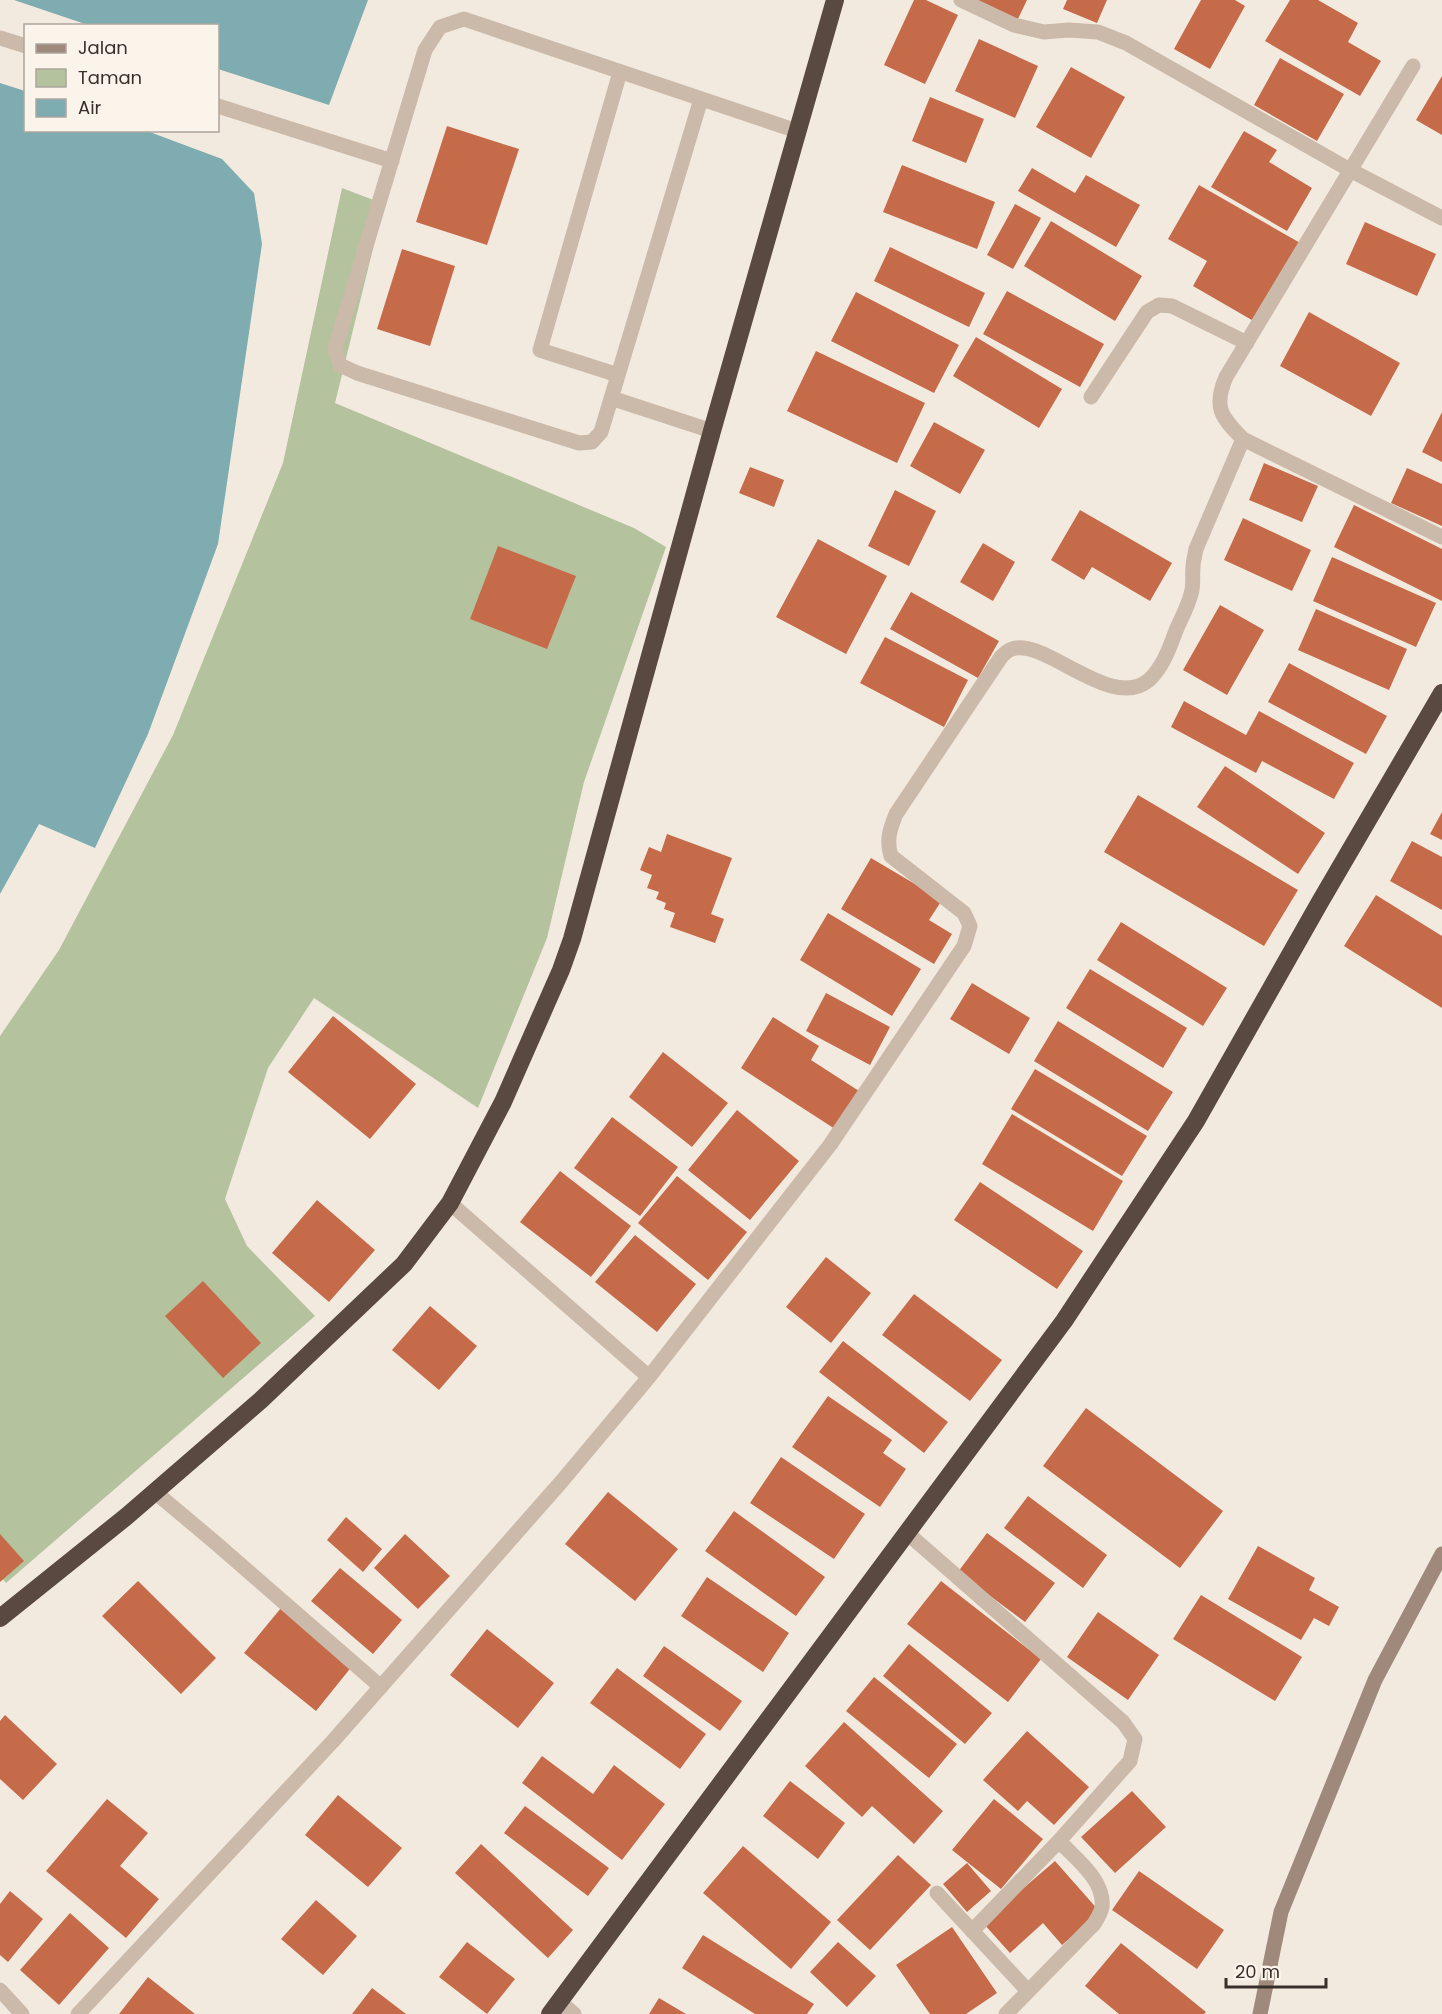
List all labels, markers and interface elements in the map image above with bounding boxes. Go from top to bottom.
legend [24,24,219,132]
text: Jalan [78,35,128,60]
text: Taman [78,65,142,90]
text: Air [78,95,102,120]
scale bar [1226,1951,1326,1989]
text: 20 m [1235,1959,1280,1984]

